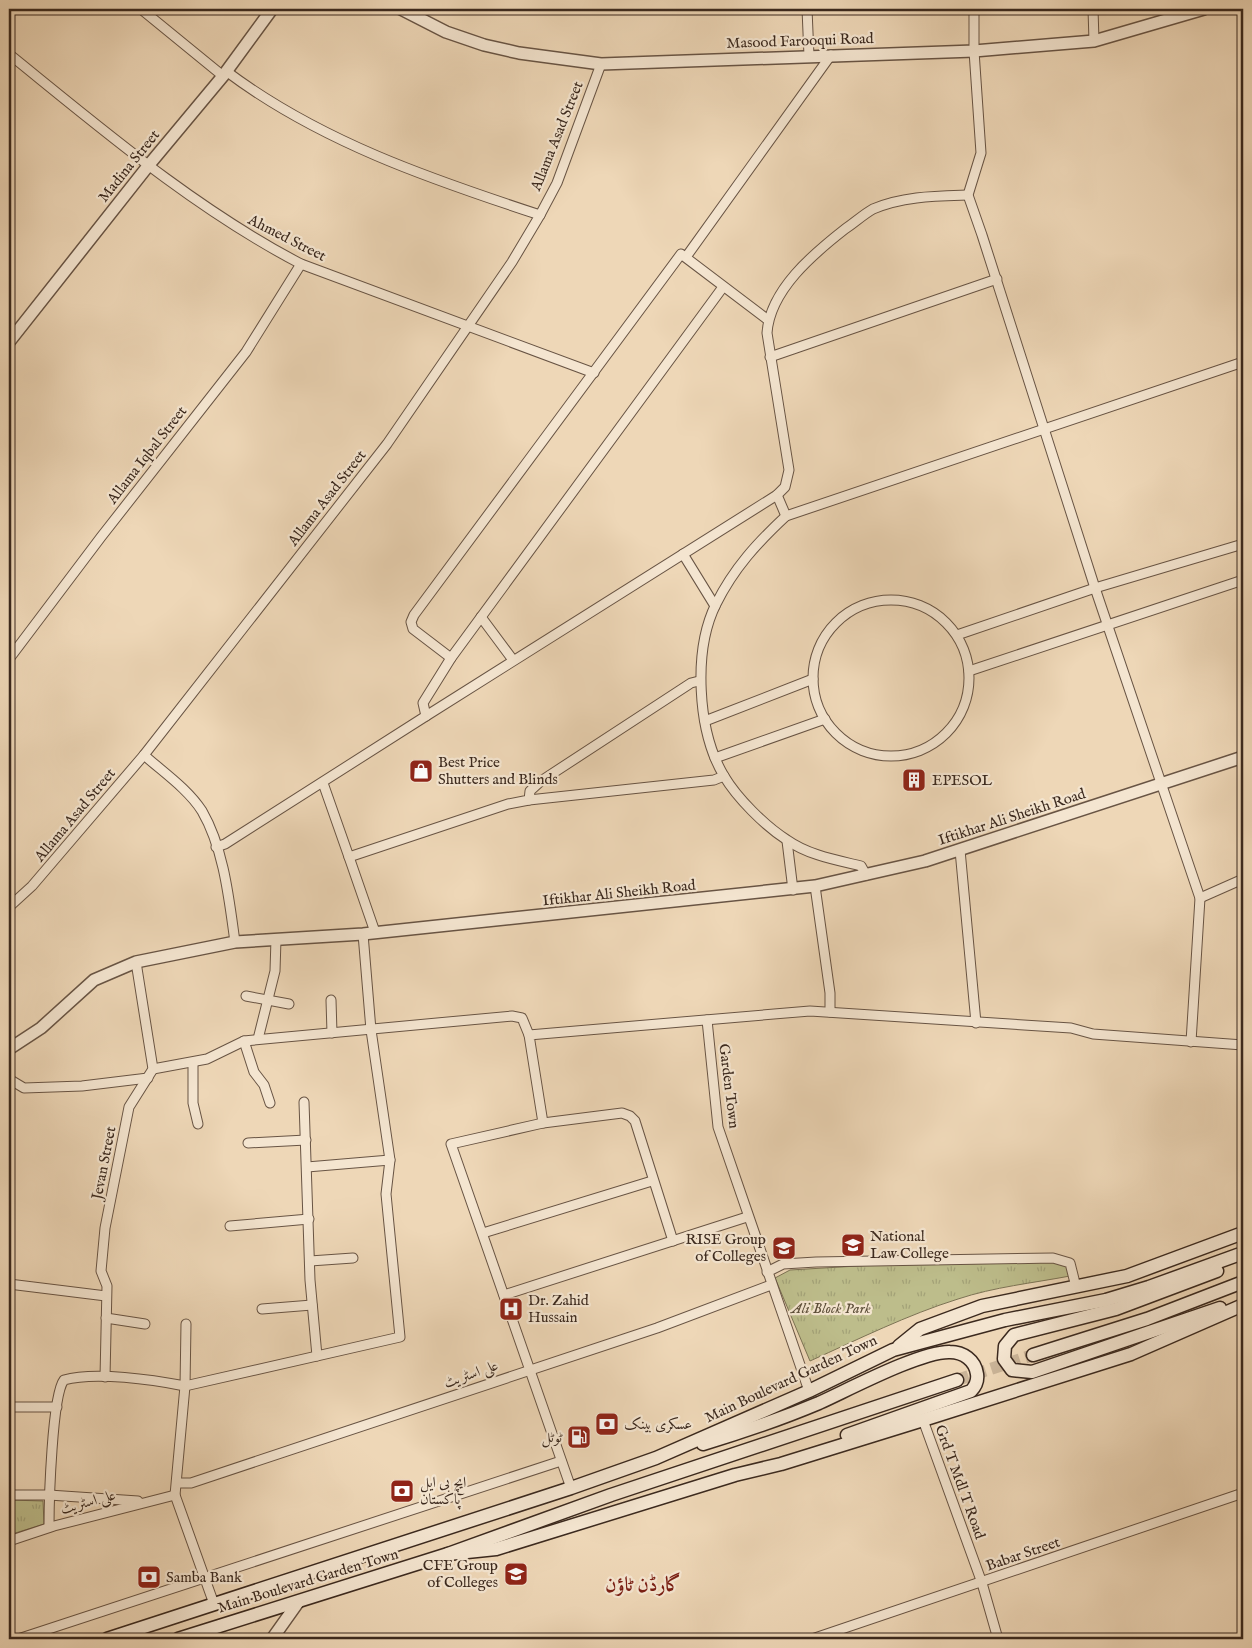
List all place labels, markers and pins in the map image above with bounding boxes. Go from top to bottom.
place label: Best Price Shutters and Blinds [438,753,558,789]
shop icon: Best Price Shutters and Blinds [408,758,434,784]
building icon: EPESOL [901,767,927,793]
place label: EPESOL [932,771,992,790]
place label: National Law College [870,1227,949,1263]
place label: RISE Group of Colleges [685,1230,766,1266]
school or university icon: National Law College [840,1232,866,1258]
school or university icon: RISE Group of Colleges [771,1235,797,1261]
place label: Dr. Zahid Hussain [528,1291,590,1327]
hospital icon: Dr. Zahid Hussain [498,1296,524,1322]
bank icon: عسکری بینک [594,1411,620,1437]
place label: عسکری بینک [624,1415,692,1434]
fuel station icon: ٹوٹل [566,1424,592,1450]
place label: ٹوٹل [541,1428,563,1448]
place label: ایچ بی ایل پاکستان [420,1473,466,1510]
bank icon: ایچ بی ایل پاکستان [389,1478,415,1504]
place label: CFE Group of Colleges [423,1556,498,1592]
school or university icon: CFE Group of Colleges [503,1561,529,1587]
bank icon: Samba Bank [136,1564,162,1590]
place label: Samba Bank [166,1568,243,1587]

